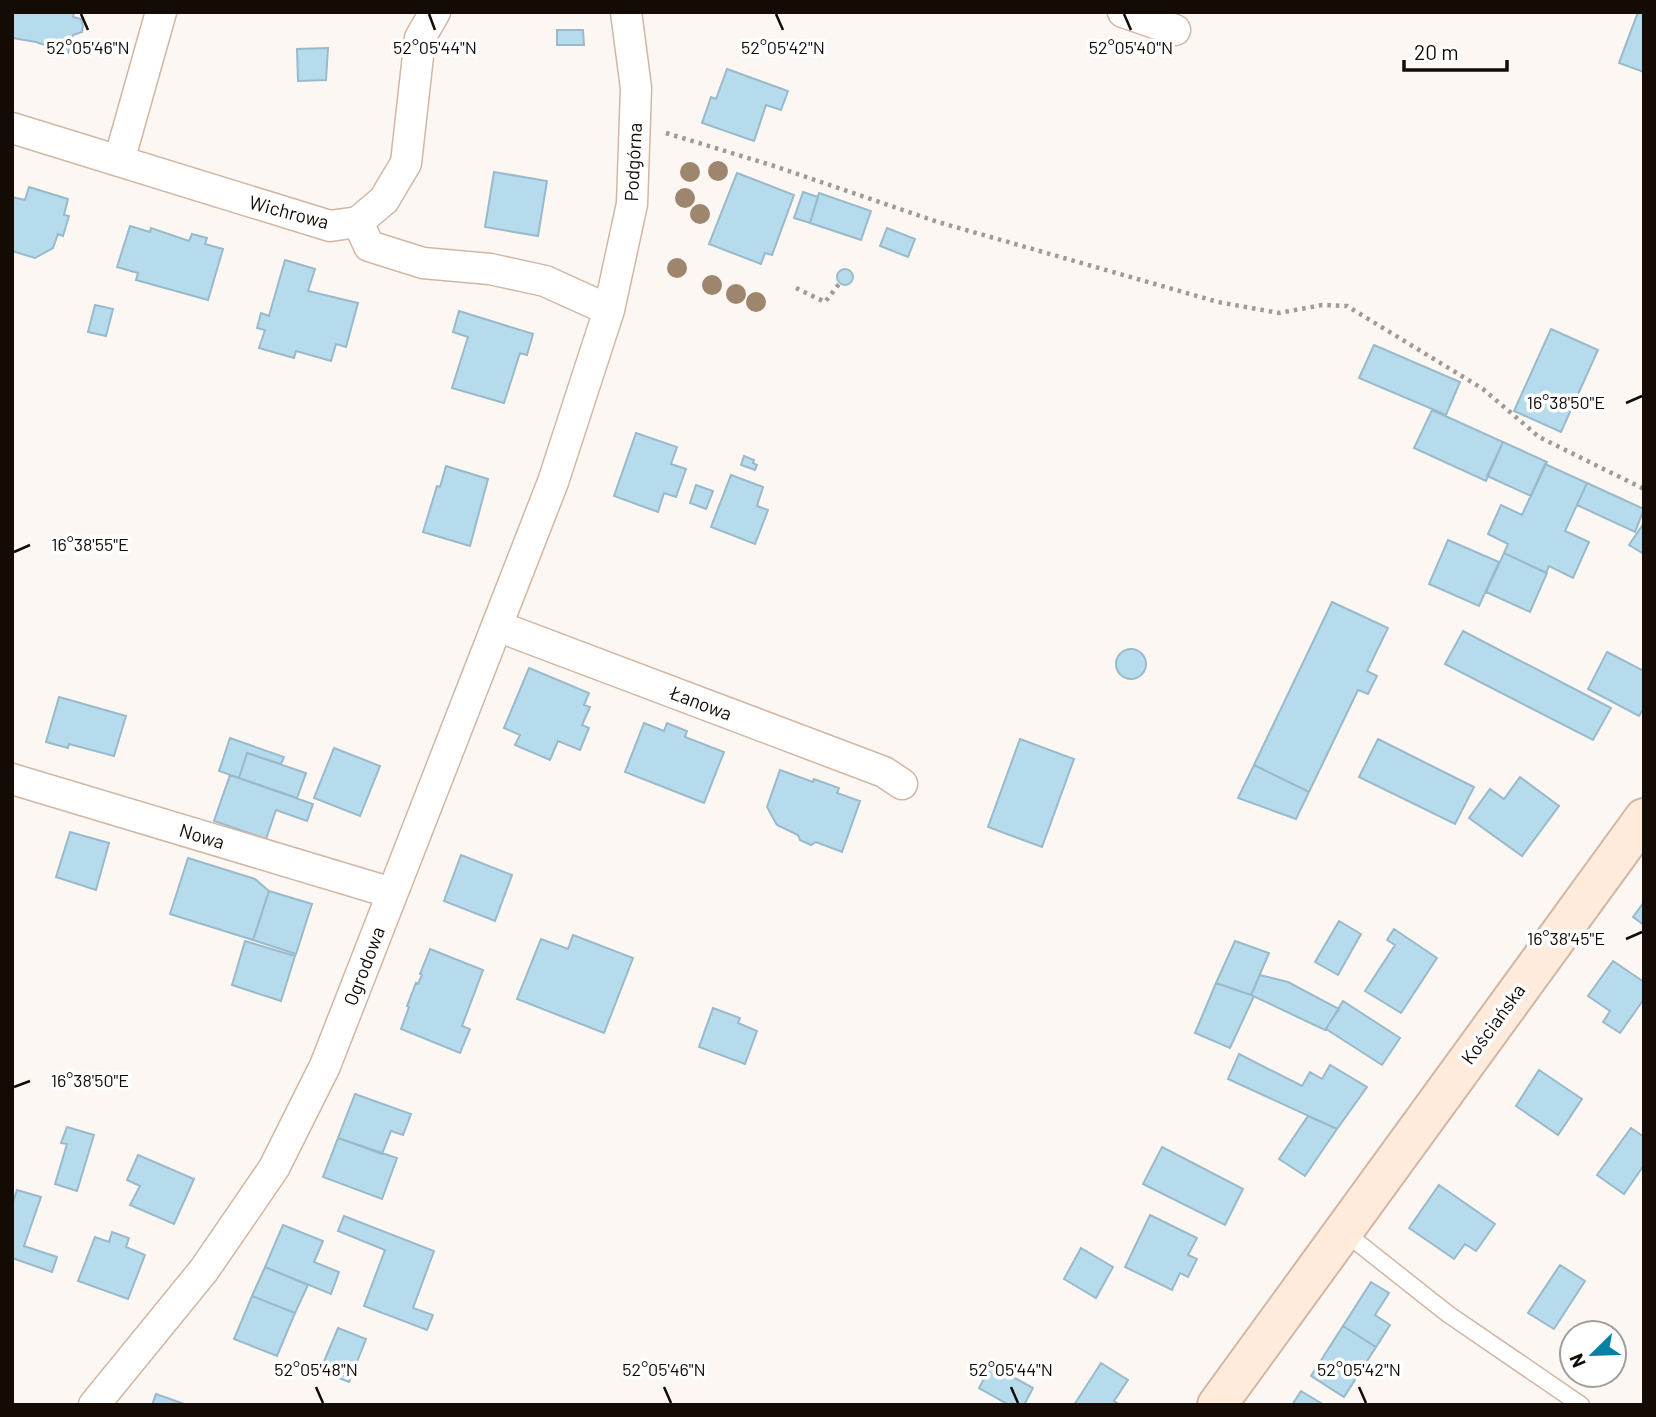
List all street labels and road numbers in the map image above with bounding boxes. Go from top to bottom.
street label: Podgórna [619,122,646,202]
street label: Wichrowa [247,190,332,233]
street label: Łanowa [666,680,735,725]
street label: Nowa [177,818,228,853]
street label: Ogrodowa [338,923,389,1008]
street label: Kościańska [1456,979,1529,1068]

